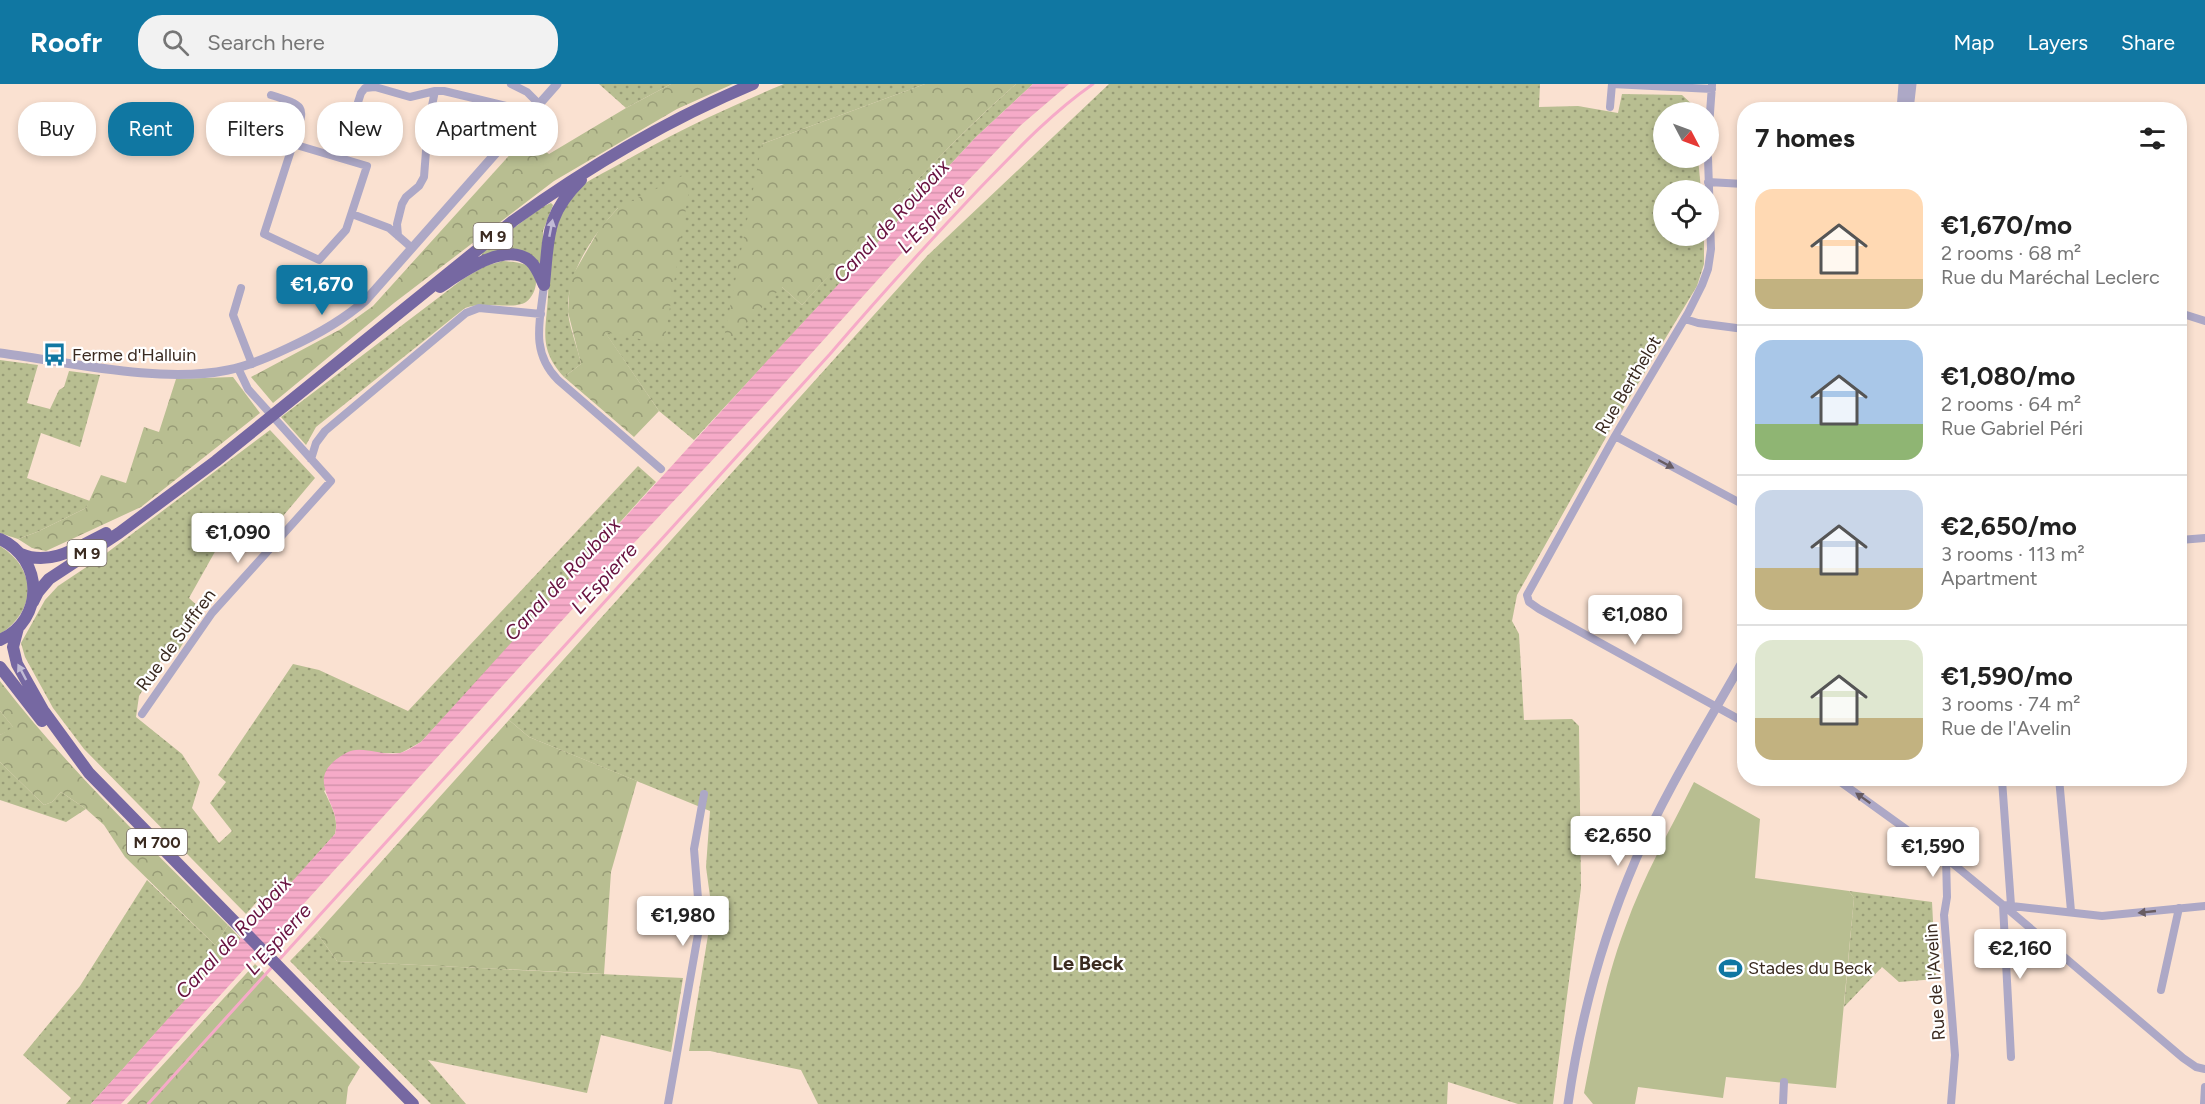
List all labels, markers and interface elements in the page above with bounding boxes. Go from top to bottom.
search box [138,15,558,69]
text: Roofr [30,25,102,59]
icon: search [159,26,192,59]
text: Search here [207,29,325,56]
text: Map [1954,30,1994,55]
text: Layers [2027,30,2088,55]
text: Share [2121,30,2175,55]
chip: Buy [18,102,96,156]
chip: Rent [108,102,194,156]
chip: Filters [206,102,305,156]
chip: New [317,102,403,156]
chip: Apartment [415,102,558,156]
north arrow [1653,102,1719,168]
map controls [1653,102,1719,246]
text: 7 homes [1755,122,1855,154]
icon: filters [2136,122,2169,155]
water label: Canal de Roubaix [828,154,954,287]
water label: L'Espierre [892,178,970,258]
button: locate [1653,180,1719,246]
text: €1,670/mo [1941,209,2072,241]
icon: home [1803,213,1875,285]
one-way arrow [547,218,556,237]
road number: M 9 [474,223,512,249]
text: 2 rooms · 68 m² [1941,241,2081,265]
pin: €1,670 [273,265,371,316]
text: Rue du Maréchal Leclerc [1941,265,2160,289]
text: €1,670 [290,272,354,296]
street label: Rue Berthelot [1590,332,1666,438]
bus stop icon: Ferme d'Halluin [41,342,67,368]
place label: Ferme d'Halluin [72,344,196,366]
text: €1,080/mo [1941,360,2075,392]
icon: home [1803,364,1875,436]
text: 2 rooms · 64 m² [1941,392,2081,416]
text: Rue Gabriel Péri [1941,416,2083,440]
one-way arrow [1658,459,1675,469]
text: €2,650/mo [1941,510,2077,542]
water label: Canal de Roubaix [499,512,625,645]
pin: €1,090 [189,513,287,564]
icon: home [1803,514,1875,586]
text: €1,090 [206,520,271,544]
water label: L'Espierre [566,537,642,619]
road number: M 9 [68,540,106,566]
text: 3 rooms · 113 m² [1941,542,2085,566]
text: Apartment [1941,566,2038,590]
street label: Rue de Suffren [132,585,220,695]
pin: €1,080 [1586,595,1684,646]
text: €1,080 [1602,602,1668,626]
text: €1,590/mo [1941,660,2073,692]
one-way arrow [17,663,27,680]
icon: home [1803,664,1875,736]
text: 3 rooms · 74 m² [1941,692,2080,716]
text: Rue de l'Avelin [1941,716,2071,740]
one-way arrow [1855,792,1871,804]
pin: €2,650 [1569,816,1667,867]
text: €2,650 [1585,823,1651,847]
pin: €1,590 [1884,827,1982,878]
road number: M 700 [127,829,187,855]
text: €1,590 [1901,834,1965,858]
water label: Canal de Roubaix [170,870,296,1003]
pin: €1,980 [634,896,732,947]
water label: L'Espierre [240,898,316,980]
text: €1,980 [651,903,715,927]
one-way arrow [2137,907,2156,917]
street label: Rue de l'Avelin [1920,923,1950,1041]
pin: €2,160 [1971,929,2069,980]
text: €2,160 [1988,936,2052,960]
district label: Le Beck [1052,951,1124,975]
sports icon: Stades du Beck [1717,955,1743,981]
place label: Stades du Beck [1748,957,1873,979]

